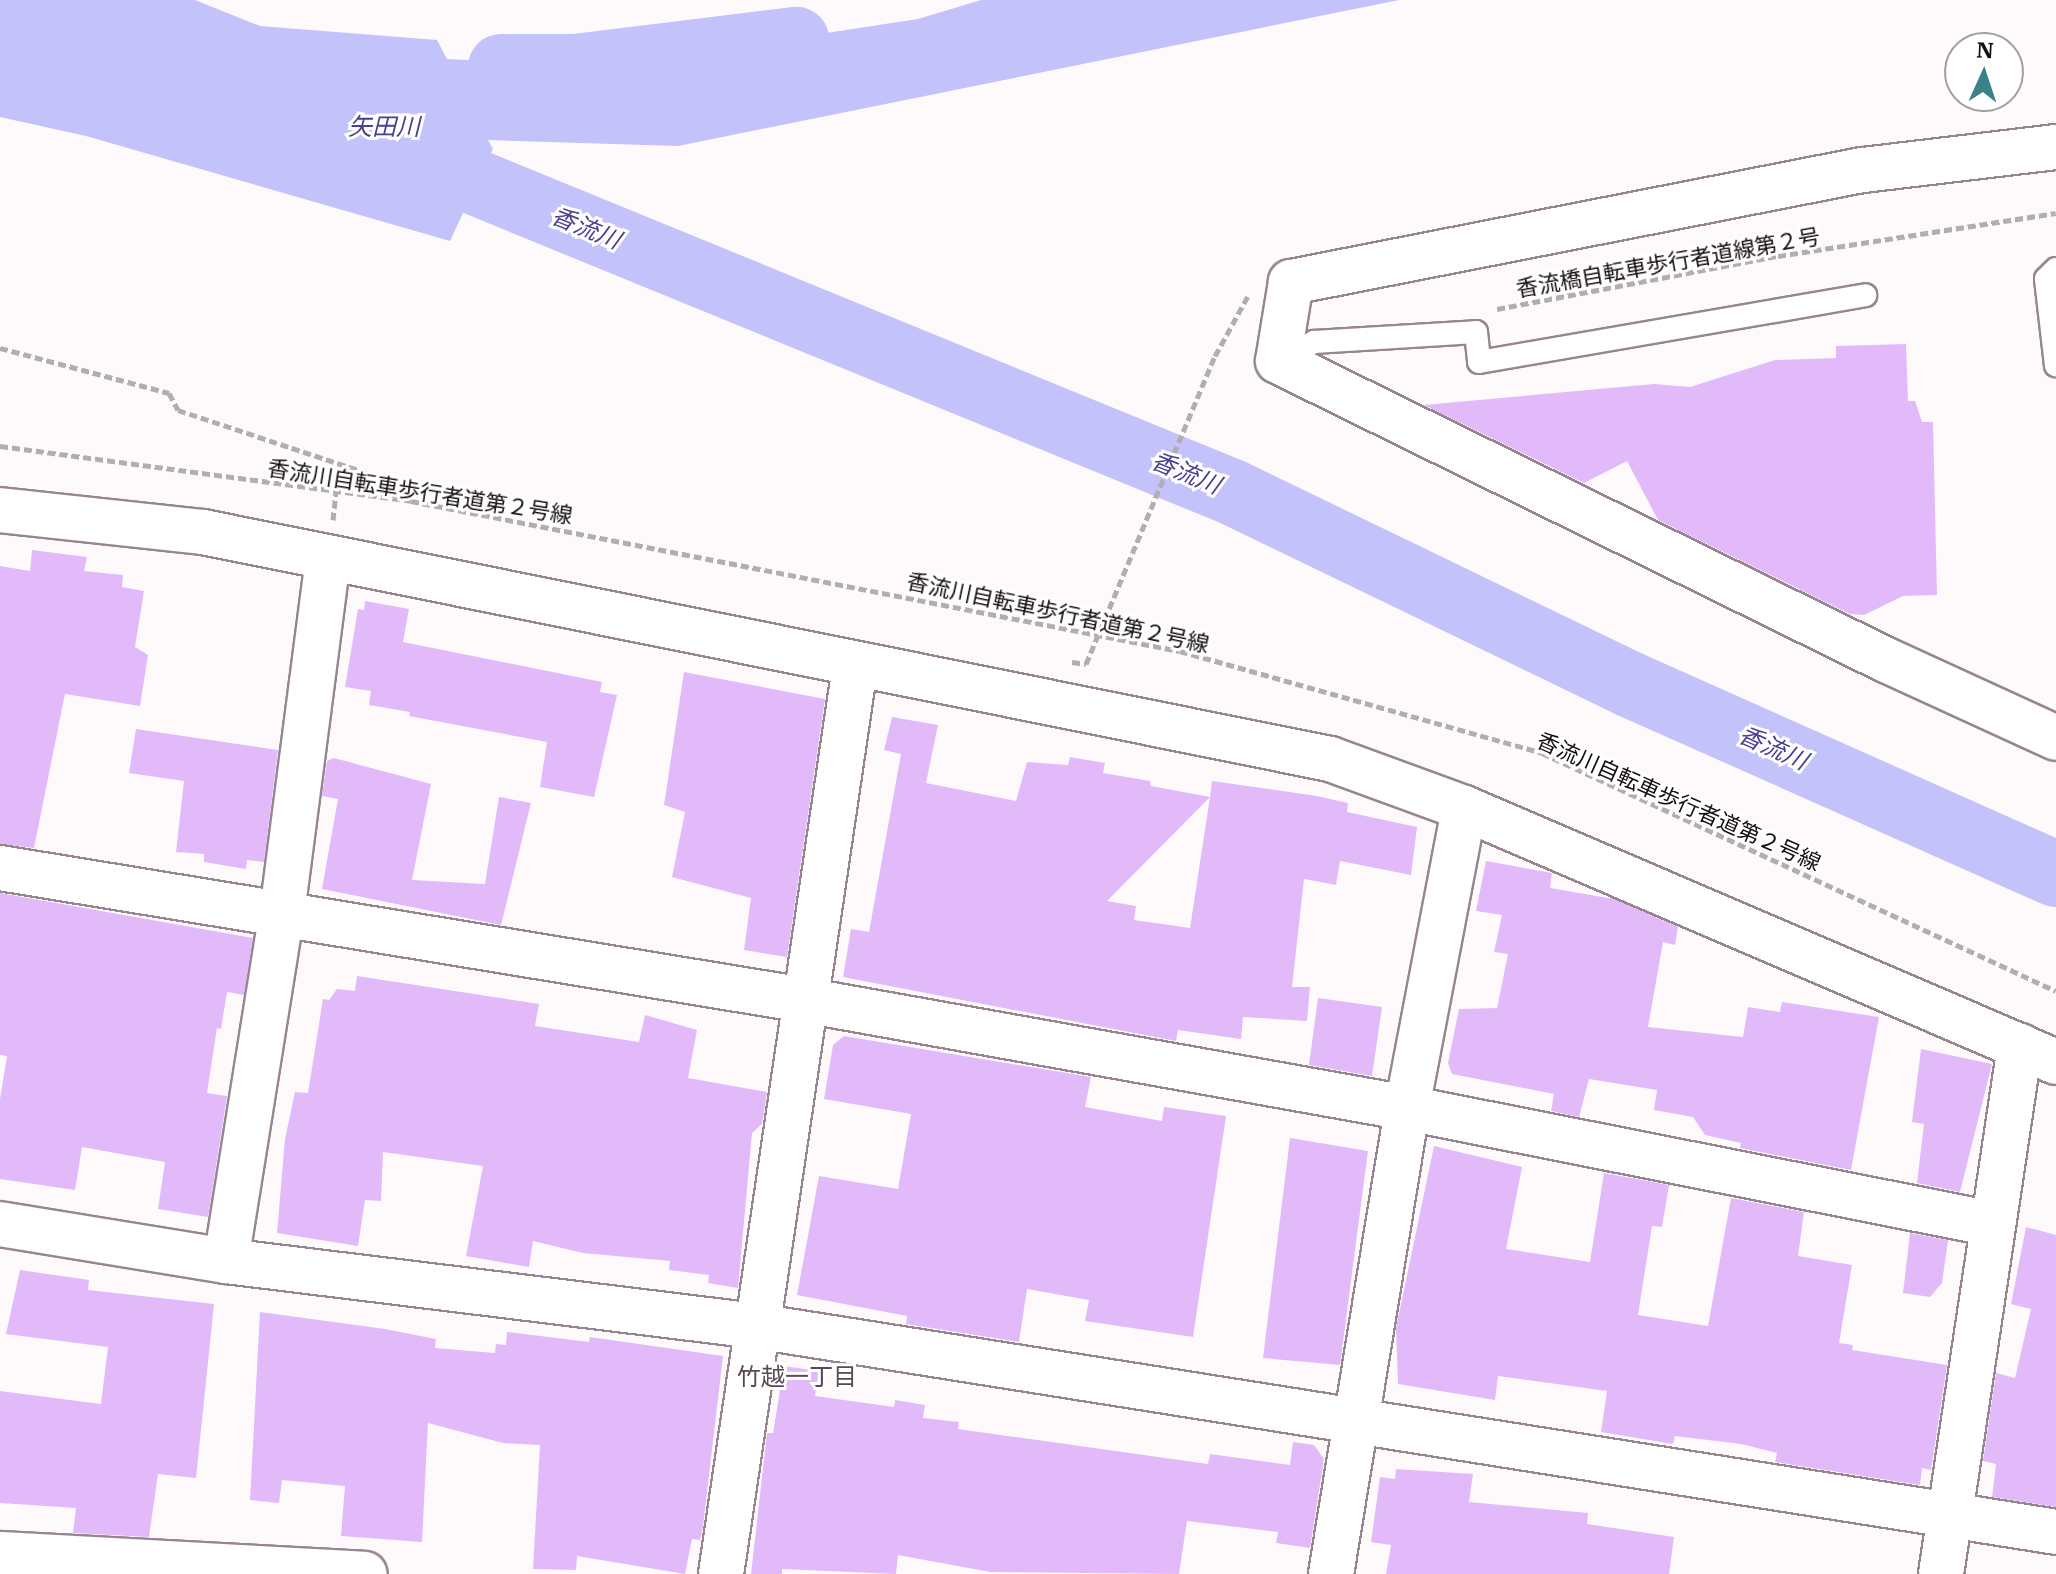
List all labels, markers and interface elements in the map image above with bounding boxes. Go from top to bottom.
north arrow [1944,32,2024,112]
text: N [1976,35,1995,64]
water label: 矢田川 [348,113,420,141]
water label: 香流川 [547,201,625,255]
street label: 香流橋自転車歩行者道線第２号 [1514,222,1822,302]
water label: 香流川 [1147,446,1225,500]
street label: 香流川自転車歩行者道第２号線 [266,454,574,528]
street label: 香流川自転車歩行者道第２号線 [905,567,1211,657]
water label: 香流川 [1734,720,1812,776]
street label: 香流川自転車歩行者道第２号線 [1533,726,1825,876]
district label: 竹越一丁目 [737,1363,857,1391]

